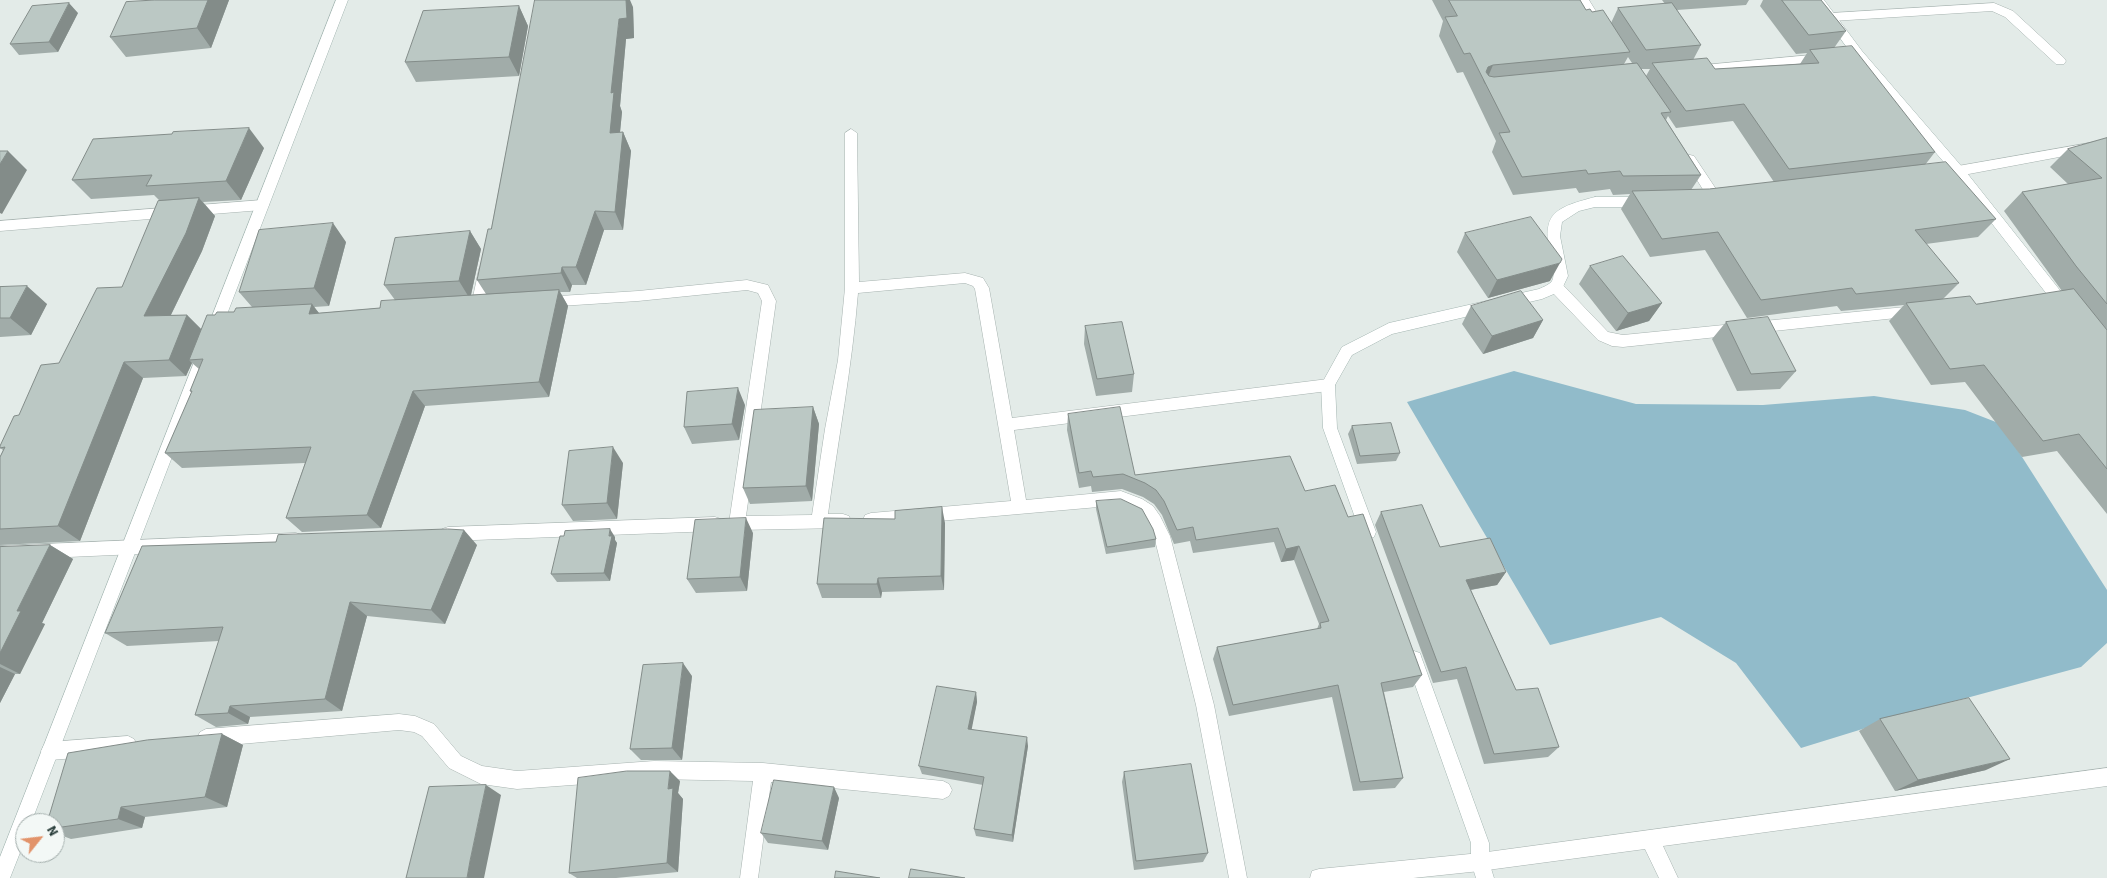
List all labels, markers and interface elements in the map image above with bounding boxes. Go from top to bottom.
north arrow [15,813,65,863]
text: N [41,822,63,840]

